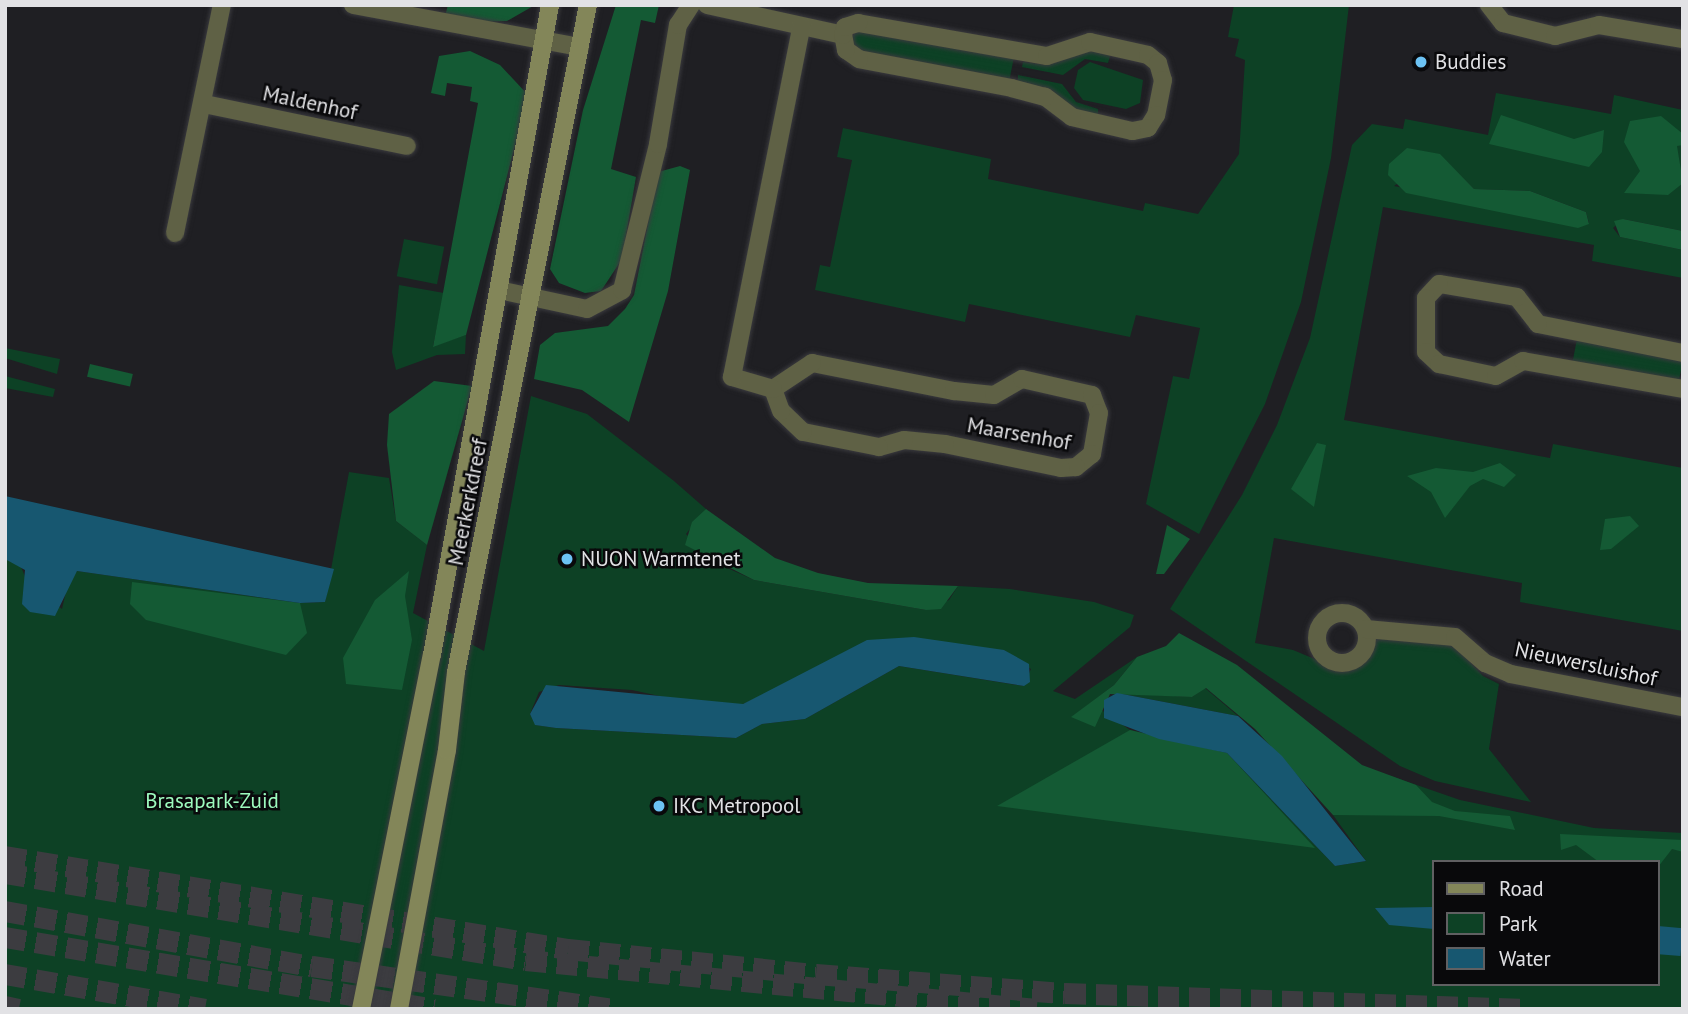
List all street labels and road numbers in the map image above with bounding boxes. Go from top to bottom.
street label: Maldenhof [261,81,359,125]
street label: Maarsenhof [965,412,1073,456]
street label: Meerkerkdreef [443,436,493,568]
street label: Nieuwersluishof [1513,637,1659,691]

